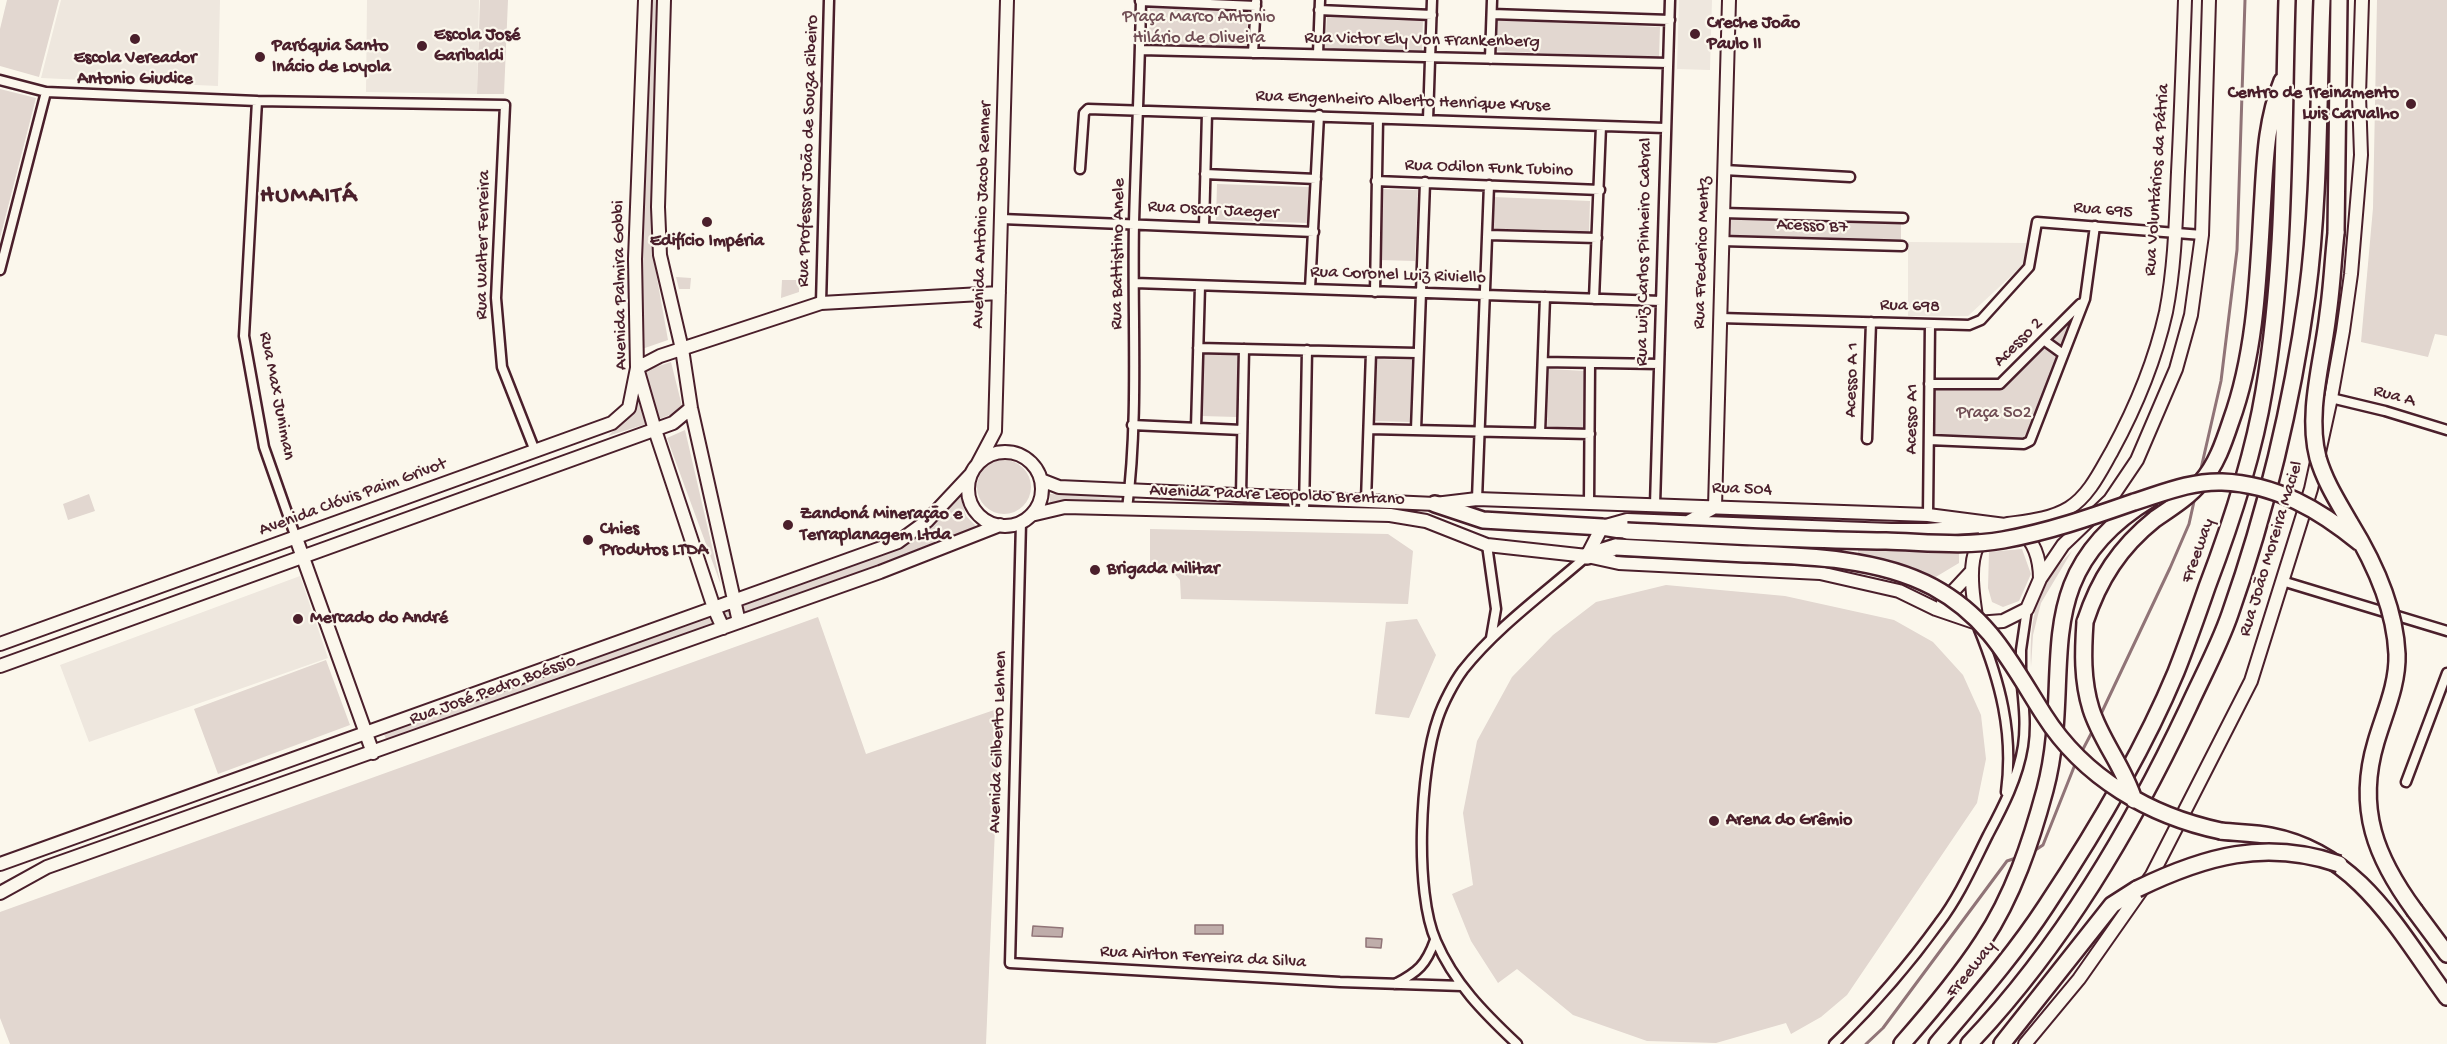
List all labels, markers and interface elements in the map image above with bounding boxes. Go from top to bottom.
park label: Praça Marco Antonio Hilário de Oliveira [1123,7,1275,50]
place label: Creche João Paulo II [1707,13,1800,56]
street label: Rua Professor João de Souza Ribeiro [793,14,825,288]
place label: Escola José Garibaldi [434,25,520,68]
marker: Creche João Paulo II [1688,27,1702,41]
street label: Rua Victor Ely Von Frankenberg [1304,28,1540,54]
marker: Escola Vereador Antonio Giudice [128,32,142,46]
place label: Paróquia Santo Inácio de Loyola [272,36,391,78]
marker: Escola José Garibaldi [415,39,429,53]
place label: Escola Vereador Antonio Giudice [74,48,196,90]
marker: Paróquia Santo Inácio de Loyola [253,50,267,64]
street label: Rua Voluntários da Pátria [2141,83,2175,277]
place label: Centro de Treinamento Luis Carvalho [2228,83,2399,125]
street label: Rua Engenheiro Alberto Henrique Kruse [1255,86,1551,118]
marker: Centro de Treinamento Luis Carvalho [2404,97,2418,111]
street label: Avenida Antônio Jacob Renner [968,101,998,329]
street label: Rua Luiz Carlos Pinheiro Cabral [1632,138,1658,366]
street label: Rua Odilon Funk Tubino [1404,155,1574,183]
street label: Rua Walter Ferreira [472,170,496,320]
street label: Rua Frederico Mentz [1690,176,1716,330]
street label: Rua Battistino Anele [1107,178,1131,330]
district label: HUMAITÁ [260,183,358,211]
street label: Rua Oscar Jaeger [1147,197,1279,225]
street label: Rua 695 [2072,198,2134,224]
street label: Avenida Palmira Gobbi [609,200,633,370]
marker: Edifício Impéria [700,215,714,229]
street label: Acesso B7 [1776,215,1848,239]
place label: Edifício Impéria [650,231,764,253]
street label: Rua Coronel Luiz Riviello [1310,262,1486,290]
street label: Rua 698 [1880,295,1940,319]
street label: Acesso 2 [1990,314,2048,372]
street label: Rua Max Juniman [253,330,299,462]
street label: Acesso A 1 [1841,342,1865,418]
street label: Rua A [2371,381,2417,413]
street label: Acesso A1 [1902,383,1924,455]
park label: Praça 502 [1956,403,2032,425]
street label: Avenida Clóvis Paim Grivot [256,454,450,542]
street label: Rua João Moreira Maciel [2235,459,2309,639]
street label: Rua 504 [1711,478,1773,502]
street label: Avenida Padre Leopoldo Brentano [1149,481,1405,511]
place label: Zandoná Mineração e Terraplanagem Ltda [800,504,962,546]
street label: Freeway [2177,516,2221,586]
marker: Zandoná Mineração e Terraplanagem Ltda [781,518,795,532]
place label: Chies Produtos LTDA [600,519,708,562]
marker: Chies Produtos LTDA [581,533,595,547]
place label: Brigada Militar [1107,559,1219,581]
marker: Brigada Militar [1088,563,1102,577]
place label: Mercado do André [310,608,448,630]
marker: Mercado do André [291,612,305,626]
street label: Avenida Gilberto Lehnen [985,650,1013,834]
street label: Rua José Pedro Boéssio [407,651,579,731]
place label: Arena do Grêmio [1726,810,1852,832]
marker: Arena do Grêmio [1707,814,1721,828]
street label: Freeway [1943,937,2001,1003]
street label: Rua Airton Ferreira da Silva [1099,942,1307,974]

